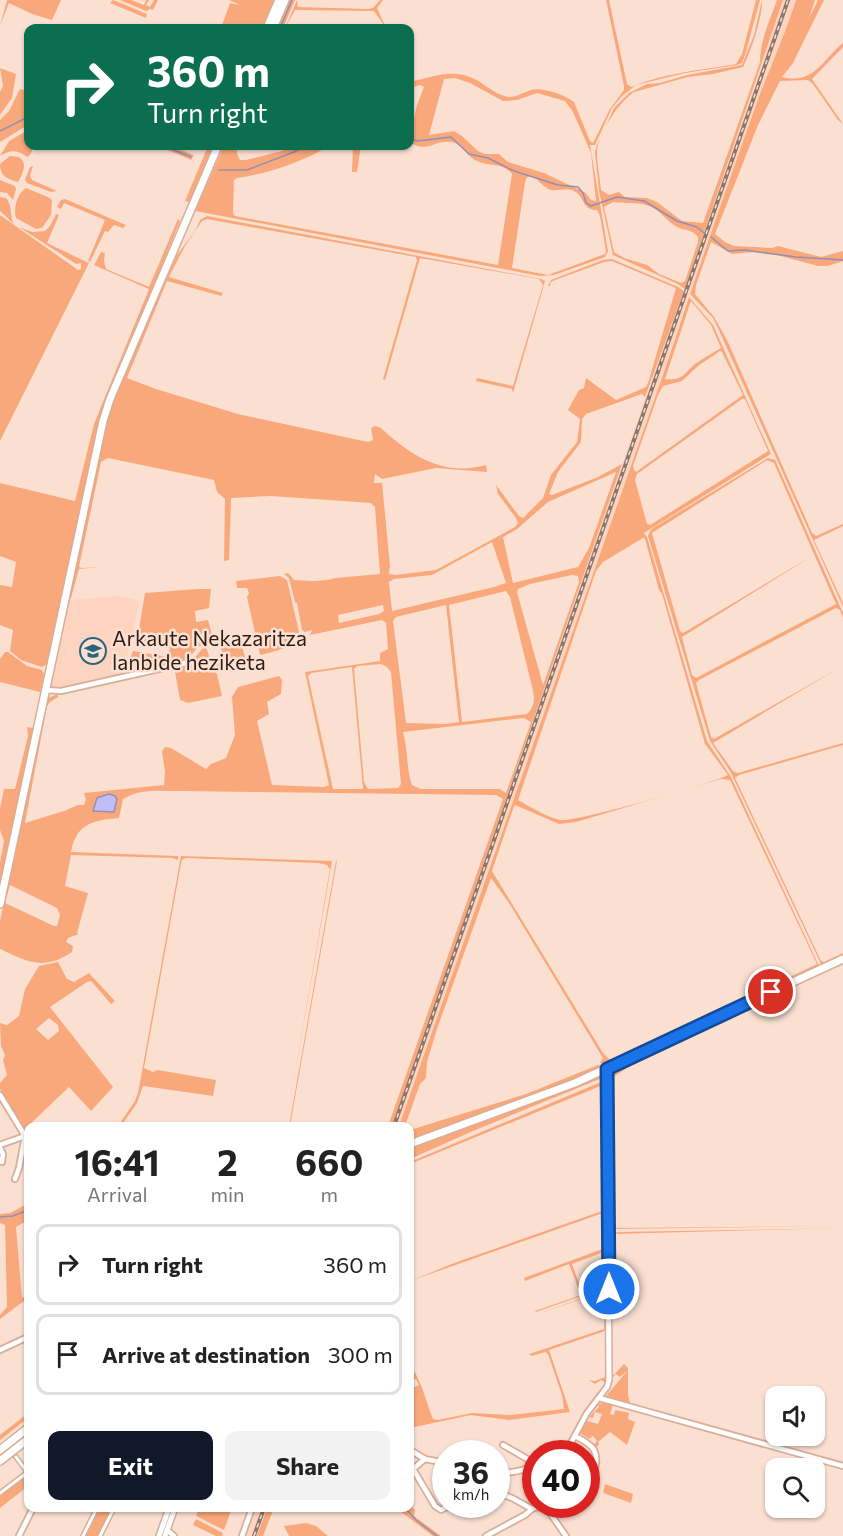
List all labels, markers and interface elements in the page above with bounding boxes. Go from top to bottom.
text: 360 m [147,44,270,96]
icon: right [48,48,126,126]
text: Turn right [147,96,267,129]
place label: Arkaute Nekazaritza lanbide heziketa [112,625,307,674]
school or university icon: Arkaute Nekazaritza lanbide heziketa [78,636,108,666]
pin [745,966,796,1017]
icon: arrive [754,975,787,1008]
text: 16:41 [75,1139,160,1183]
text: 2 [217,1139,238,1183]
text: 660 [295,1139,363,1183]
text: Arrival [87,1182,147,1206]
text: min [210,1182,245,1206]
text: m [321,1182,338,1206]
icon: right [51,1248,84,1281]
text: Turn right [102,1251,203,1278]
text: 360 m [323,1251,387,1278]
position arrow [577,1257,641,1321]
icon: arrive [51,1338,84,1371]
text: Arrive at destination [102,1341,310,1368]
text: 300 m [328,1341,393,1368]
map controls [765,1386,825,1518]
button: sound [765,1386,825,1446]
button: Exit [48,1431,213,1500]
button: Share [225,1431,390,1500]
speed limit sign: 40 [522,1440,600,1518]
text: 36 [453,1453,489,1490]
button: search [765,1458,825,1518]
text: km/h [453,1485,489,1503]

